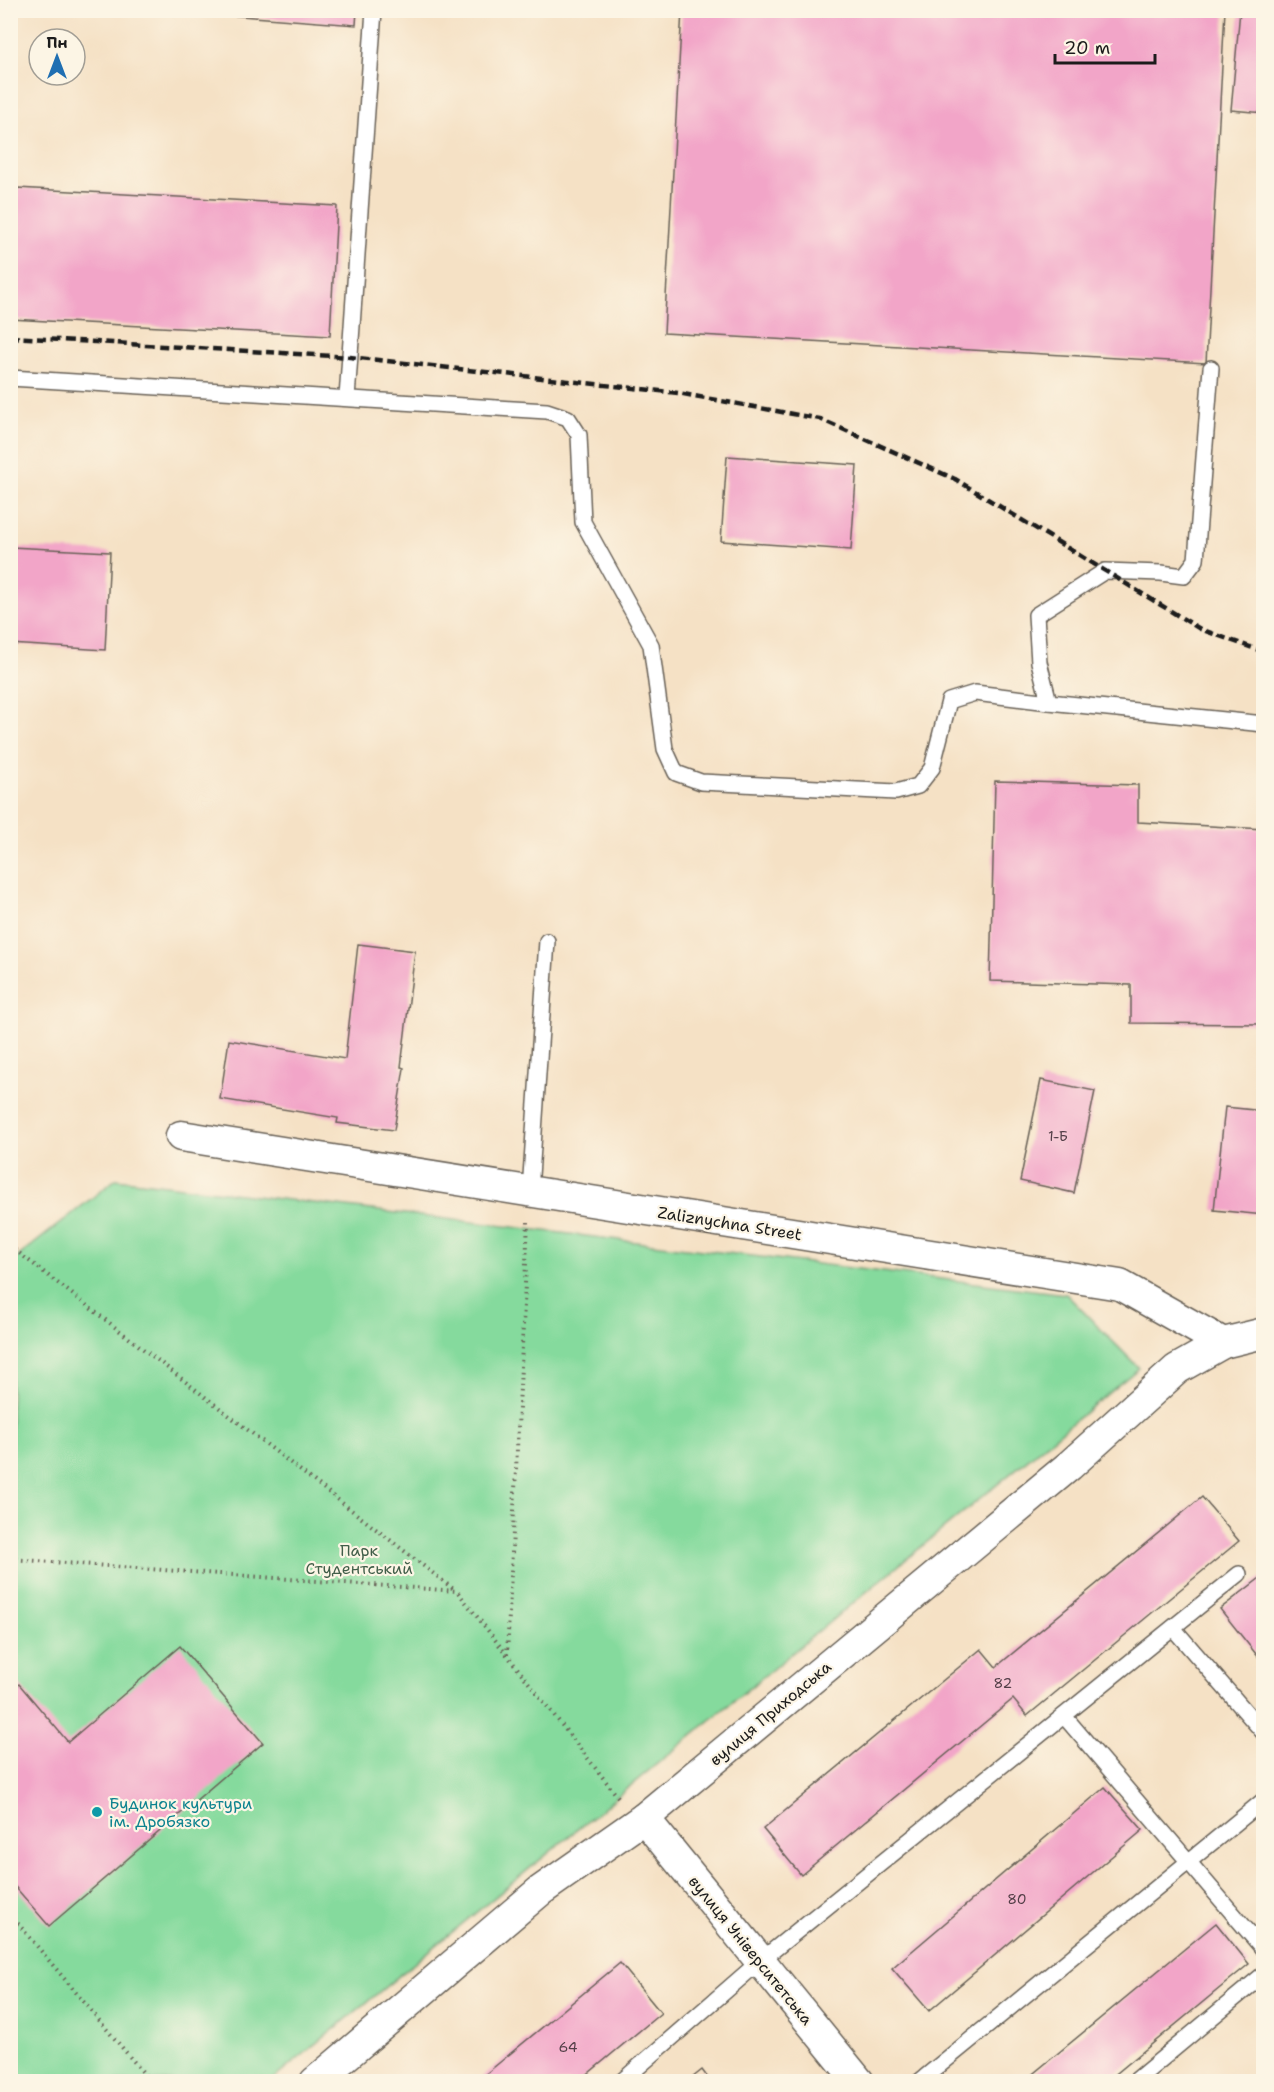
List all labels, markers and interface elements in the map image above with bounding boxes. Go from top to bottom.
north arrow [27,27,87,87]
scale bar [1055,27,1156,65]
text: Пн [46,32,68,53]
text: 20 m [1064,36,1110,60]
house number: 1-Б [1048,1127,1068,1145]
street label: Zaliznychna Street [656,1202,804,1245]
park label: Парк Студентський [305,1540,413,1579]
street label: вулиця Приходська [705,1656,836,1770]
house number: 82 [994,1674,1012,1692]
place label: Будинок культури ім. Дробязко [109,1793,252,1832]
marker: Будинок культури ім. Дробязко [90,1805,104,1819]
street label: вулиця Університетська [684,1871,817,2029]
house number: 80 [1007,1890,1027,1908]
house number: 64 [558,2038,578,2056]

